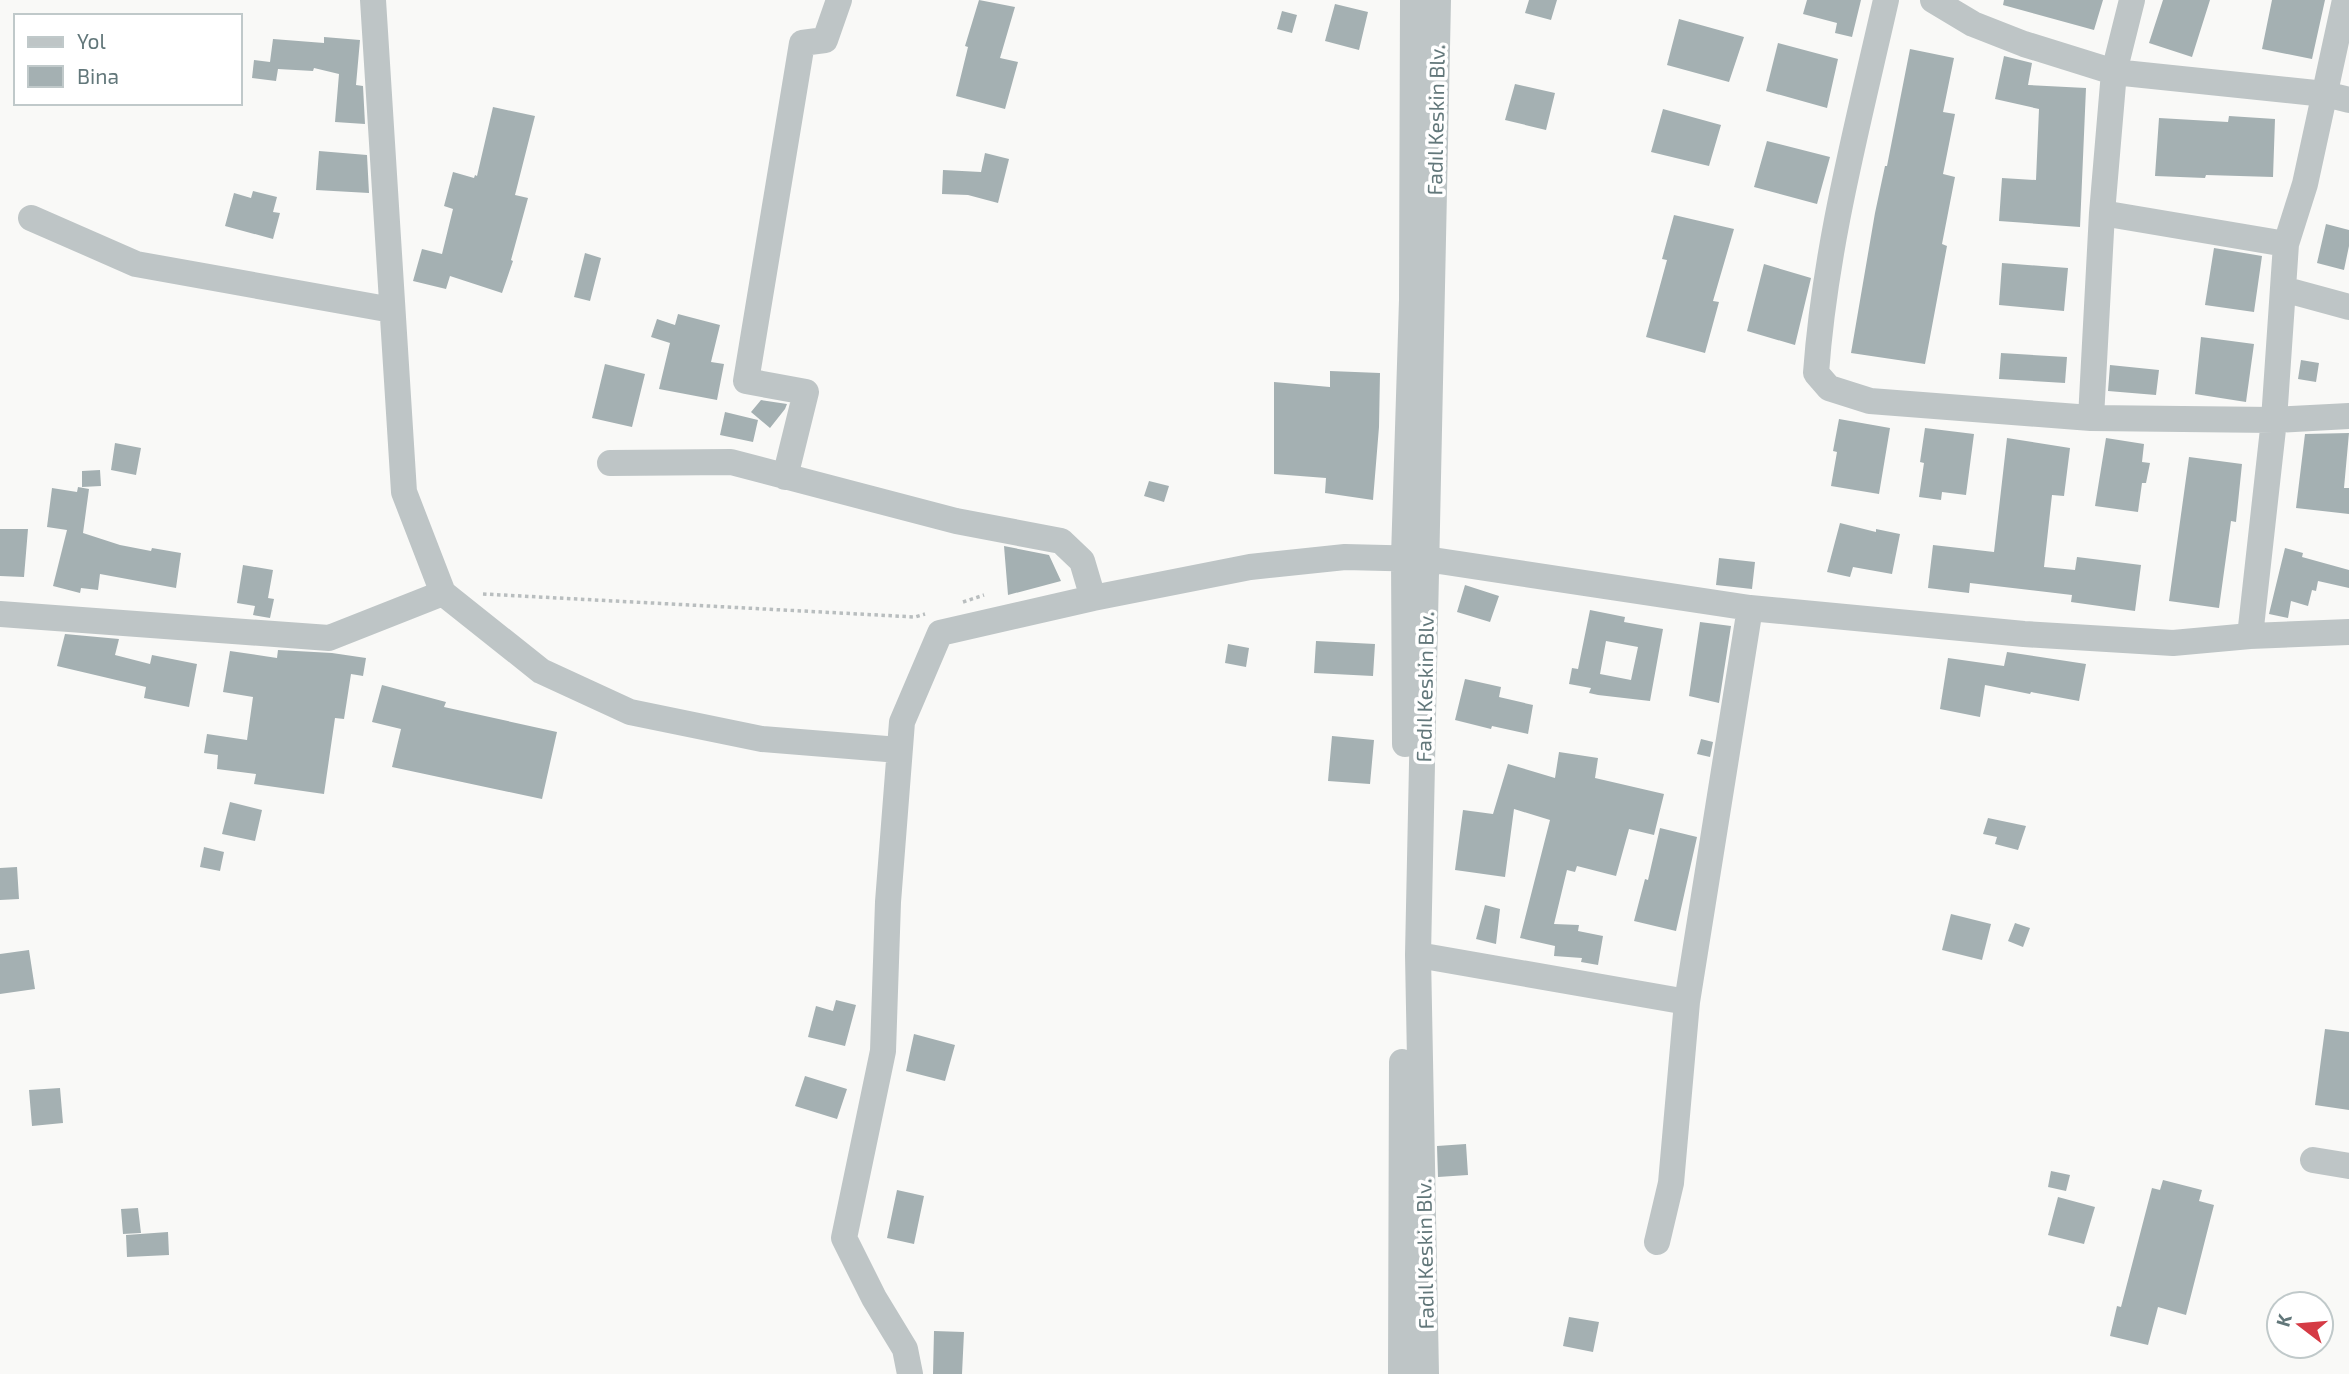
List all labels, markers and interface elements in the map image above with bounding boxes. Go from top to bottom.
legend [14,14,242,105]
text: Yol [77,28,106,53]
street label: Fadıl Keskin Blv. [1421,44,1449,196]
text: Bina [77,63,119,88]
street label: Fadıl Keskin Blv. [1410,611,1438,763]
street label: Fadıl Keskin Blv. [1410,1178,1438,1330]
north arrow [2265,1290,2335,1360]
text: K [2270,1311,2296,1329]

